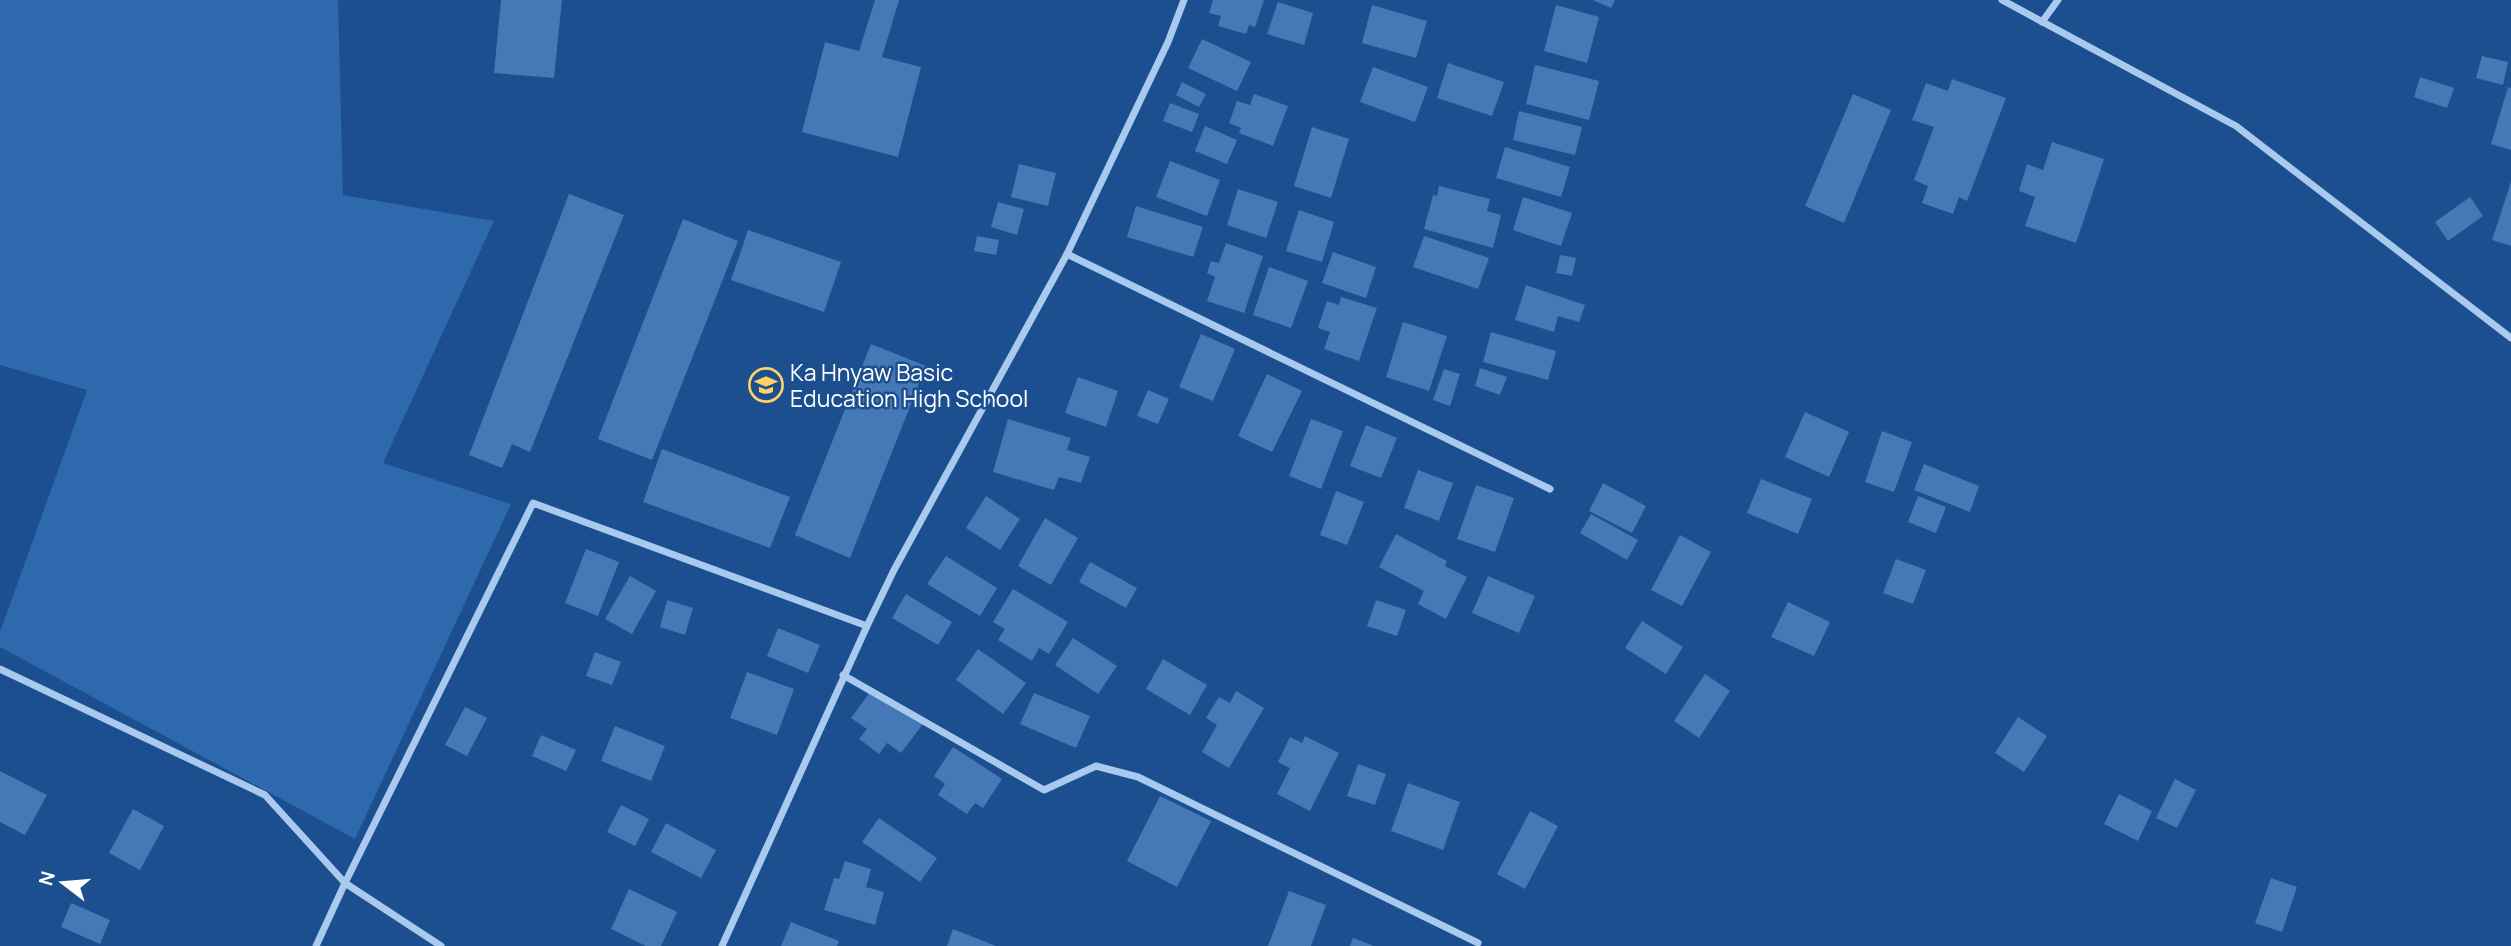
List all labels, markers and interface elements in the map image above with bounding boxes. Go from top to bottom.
place label: Ka Hnyaw Basic Education High School [790,356,1028,414]
school or university icon: Ka Hnyaw Basic Education High School [747,366,785,404]
north arrow [28,848,98,918]
text: N [32,868,61,888]

